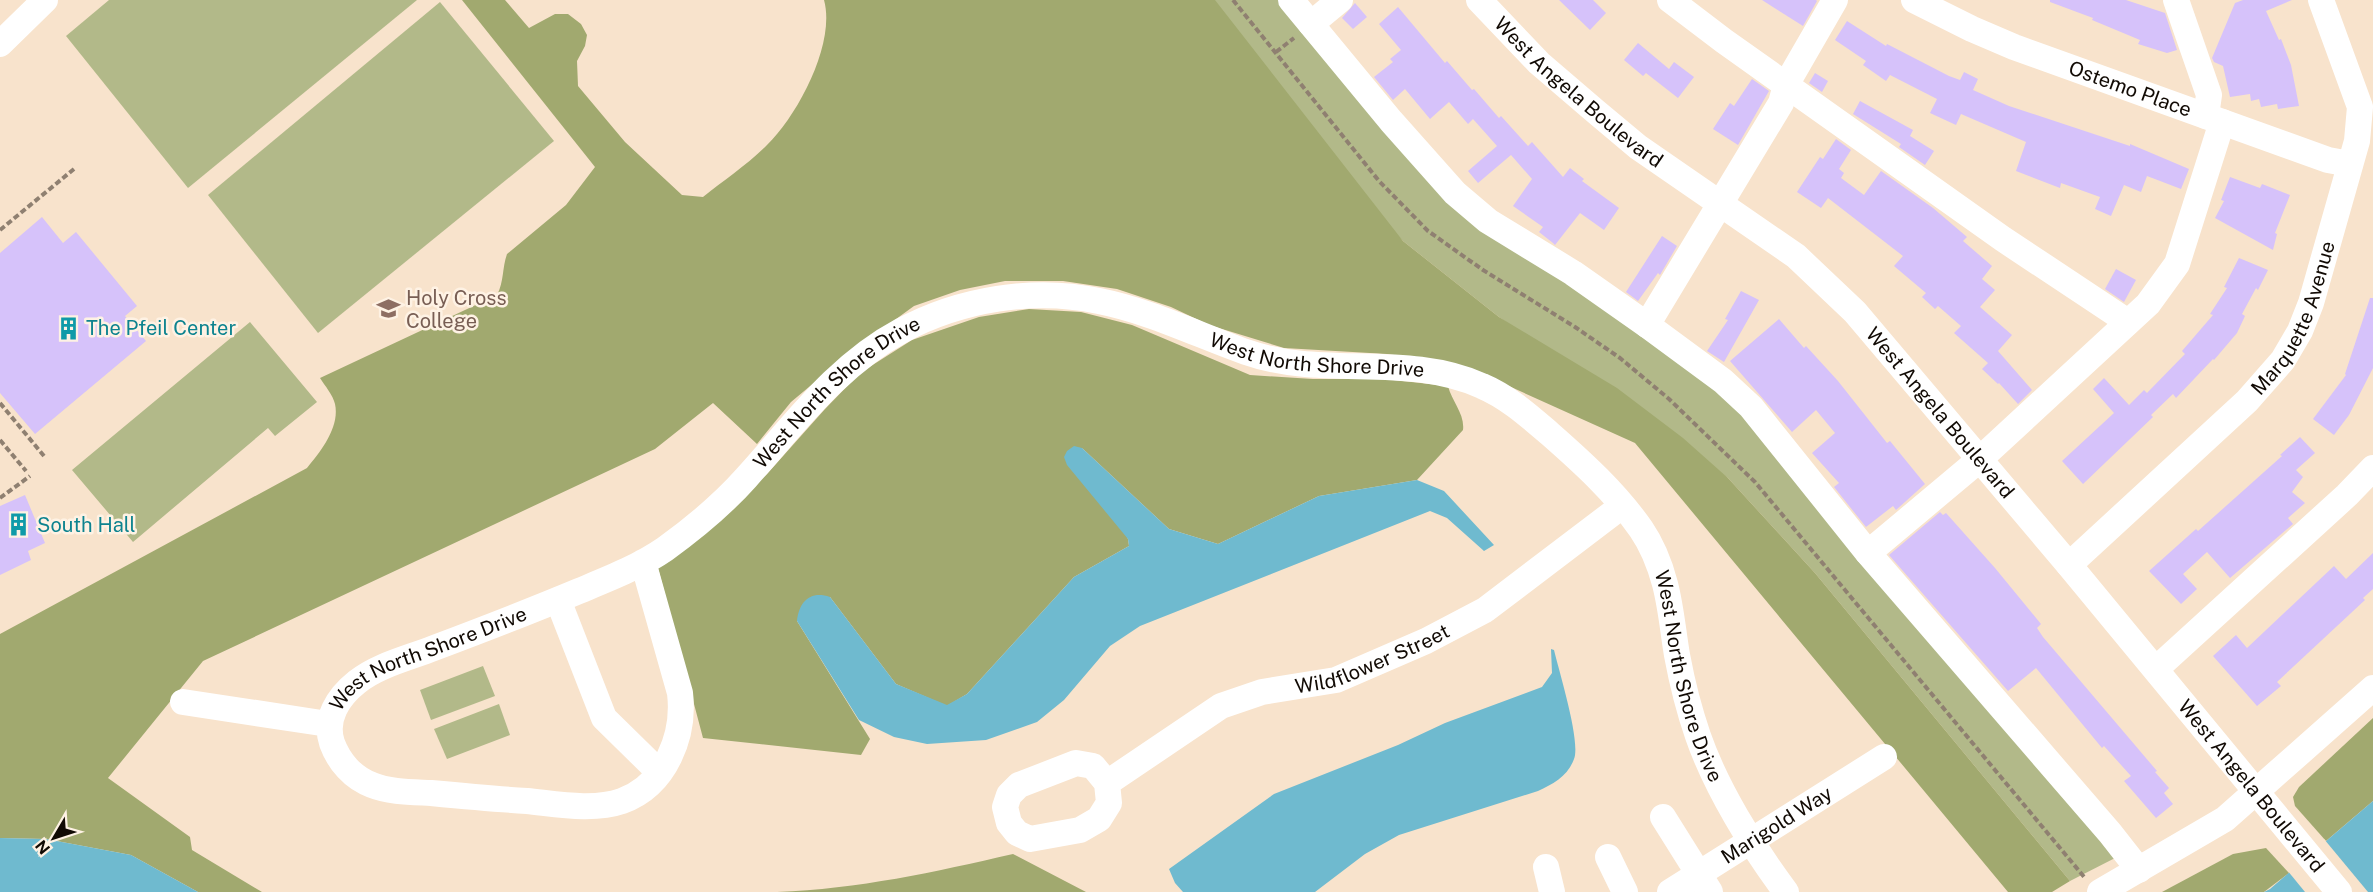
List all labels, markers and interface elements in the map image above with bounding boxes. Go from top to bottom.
street label: West Angela Boulevard [1489,12,1668,173]
street label: Ostemo Place [2066,56,2195,122]
street label: Marquette Avenue [2246,238,2340,400]
place label: Holy Cross College [406,286,507,333]
school or university icon: Holy Cross College [375,296,401,322]
street label: West North Shore Drive [748,311,924,473]
building icon: The Pfeil Center [55,315,81,341]
place label: The Pfeil Center [86,316,236,340]
street label: West Angela Boulevard [1861,322,2019,503]
street label: West North Shore Drive [1206,327,1426,382]
building icon: South Hall [6,512,32,538]
place label: South Hall [37,513,136,537]
street label: West North Shore Drive [1650,568,1728,786]
street label: West North Shore Drive [324,601,530,715]
street label: Wildflower Street [1293,619,1453,698]
street label: West Angela Boulevard [2173,695,2330,877]
street label: Marigold Way [1717,781,1837,869]
north arrow [24,808,84,868]
text: N [31,836,54,858]

